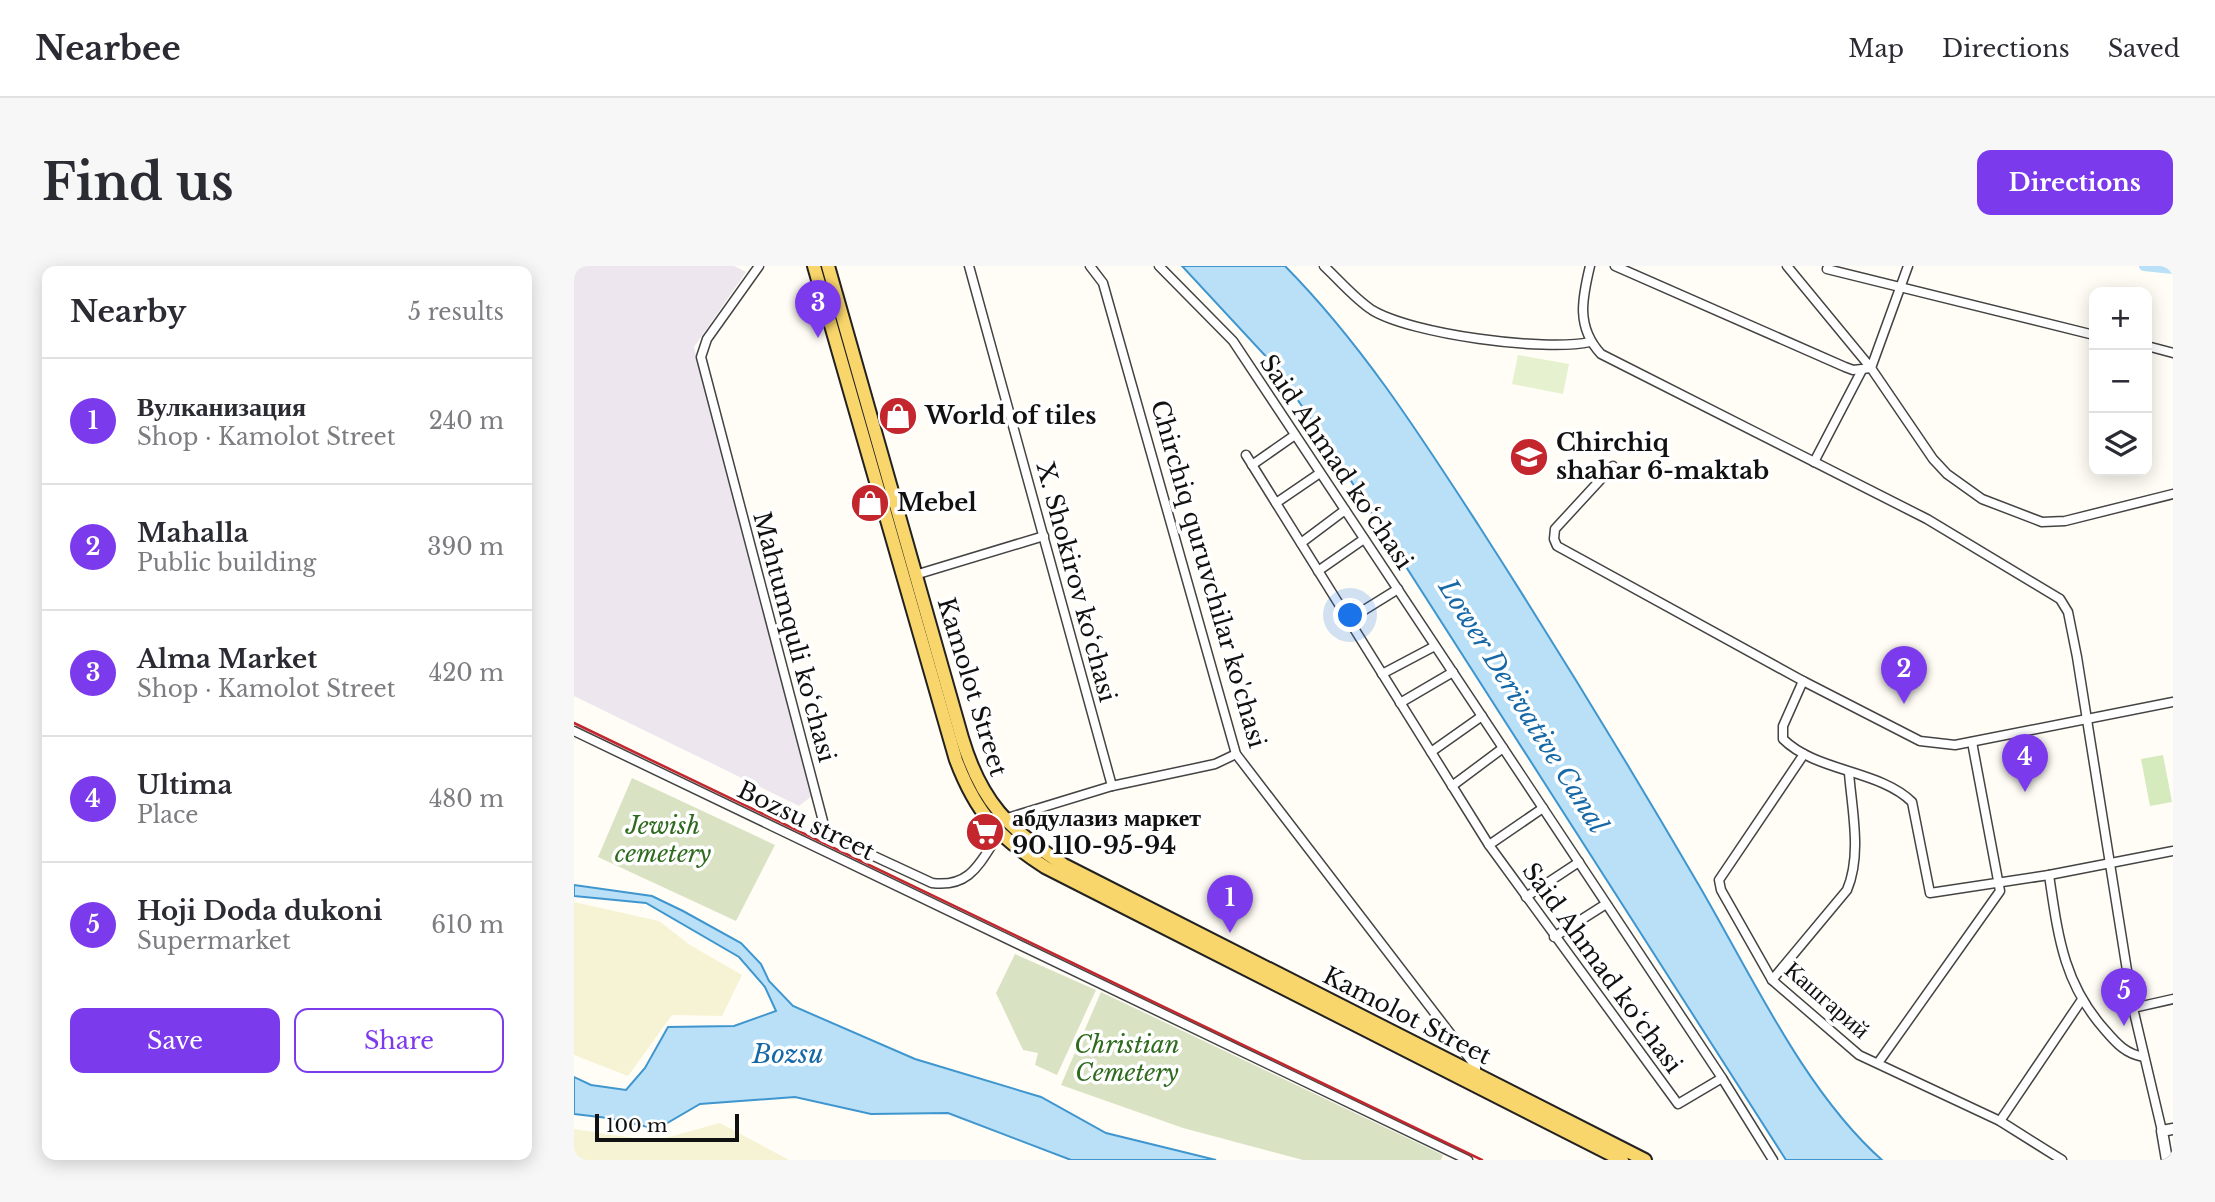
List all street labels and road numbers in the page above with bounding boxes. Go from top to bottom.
street label: Said Ahmad ko‘chasi [1254,349,1419,575]
street label: Chirchiq quruvchilar ko'chasi [1145,397,1272,751]
street label: X. Shokirov ko‘chasi [1030,459,1122,705]
street label: Mahtumquli ko‘chasi [747,508,842,765]
street label: Kamolot Street [932,594,1013,780]
street label: Bozsu street [733,775,880,866]
street label: Said Ahmad ko‘chasi [1516,857,1688,1079]
street label: Кашгарий [1779,955,1876,1044]
street label: Kamolot Street [1318,961,1496,1070]

